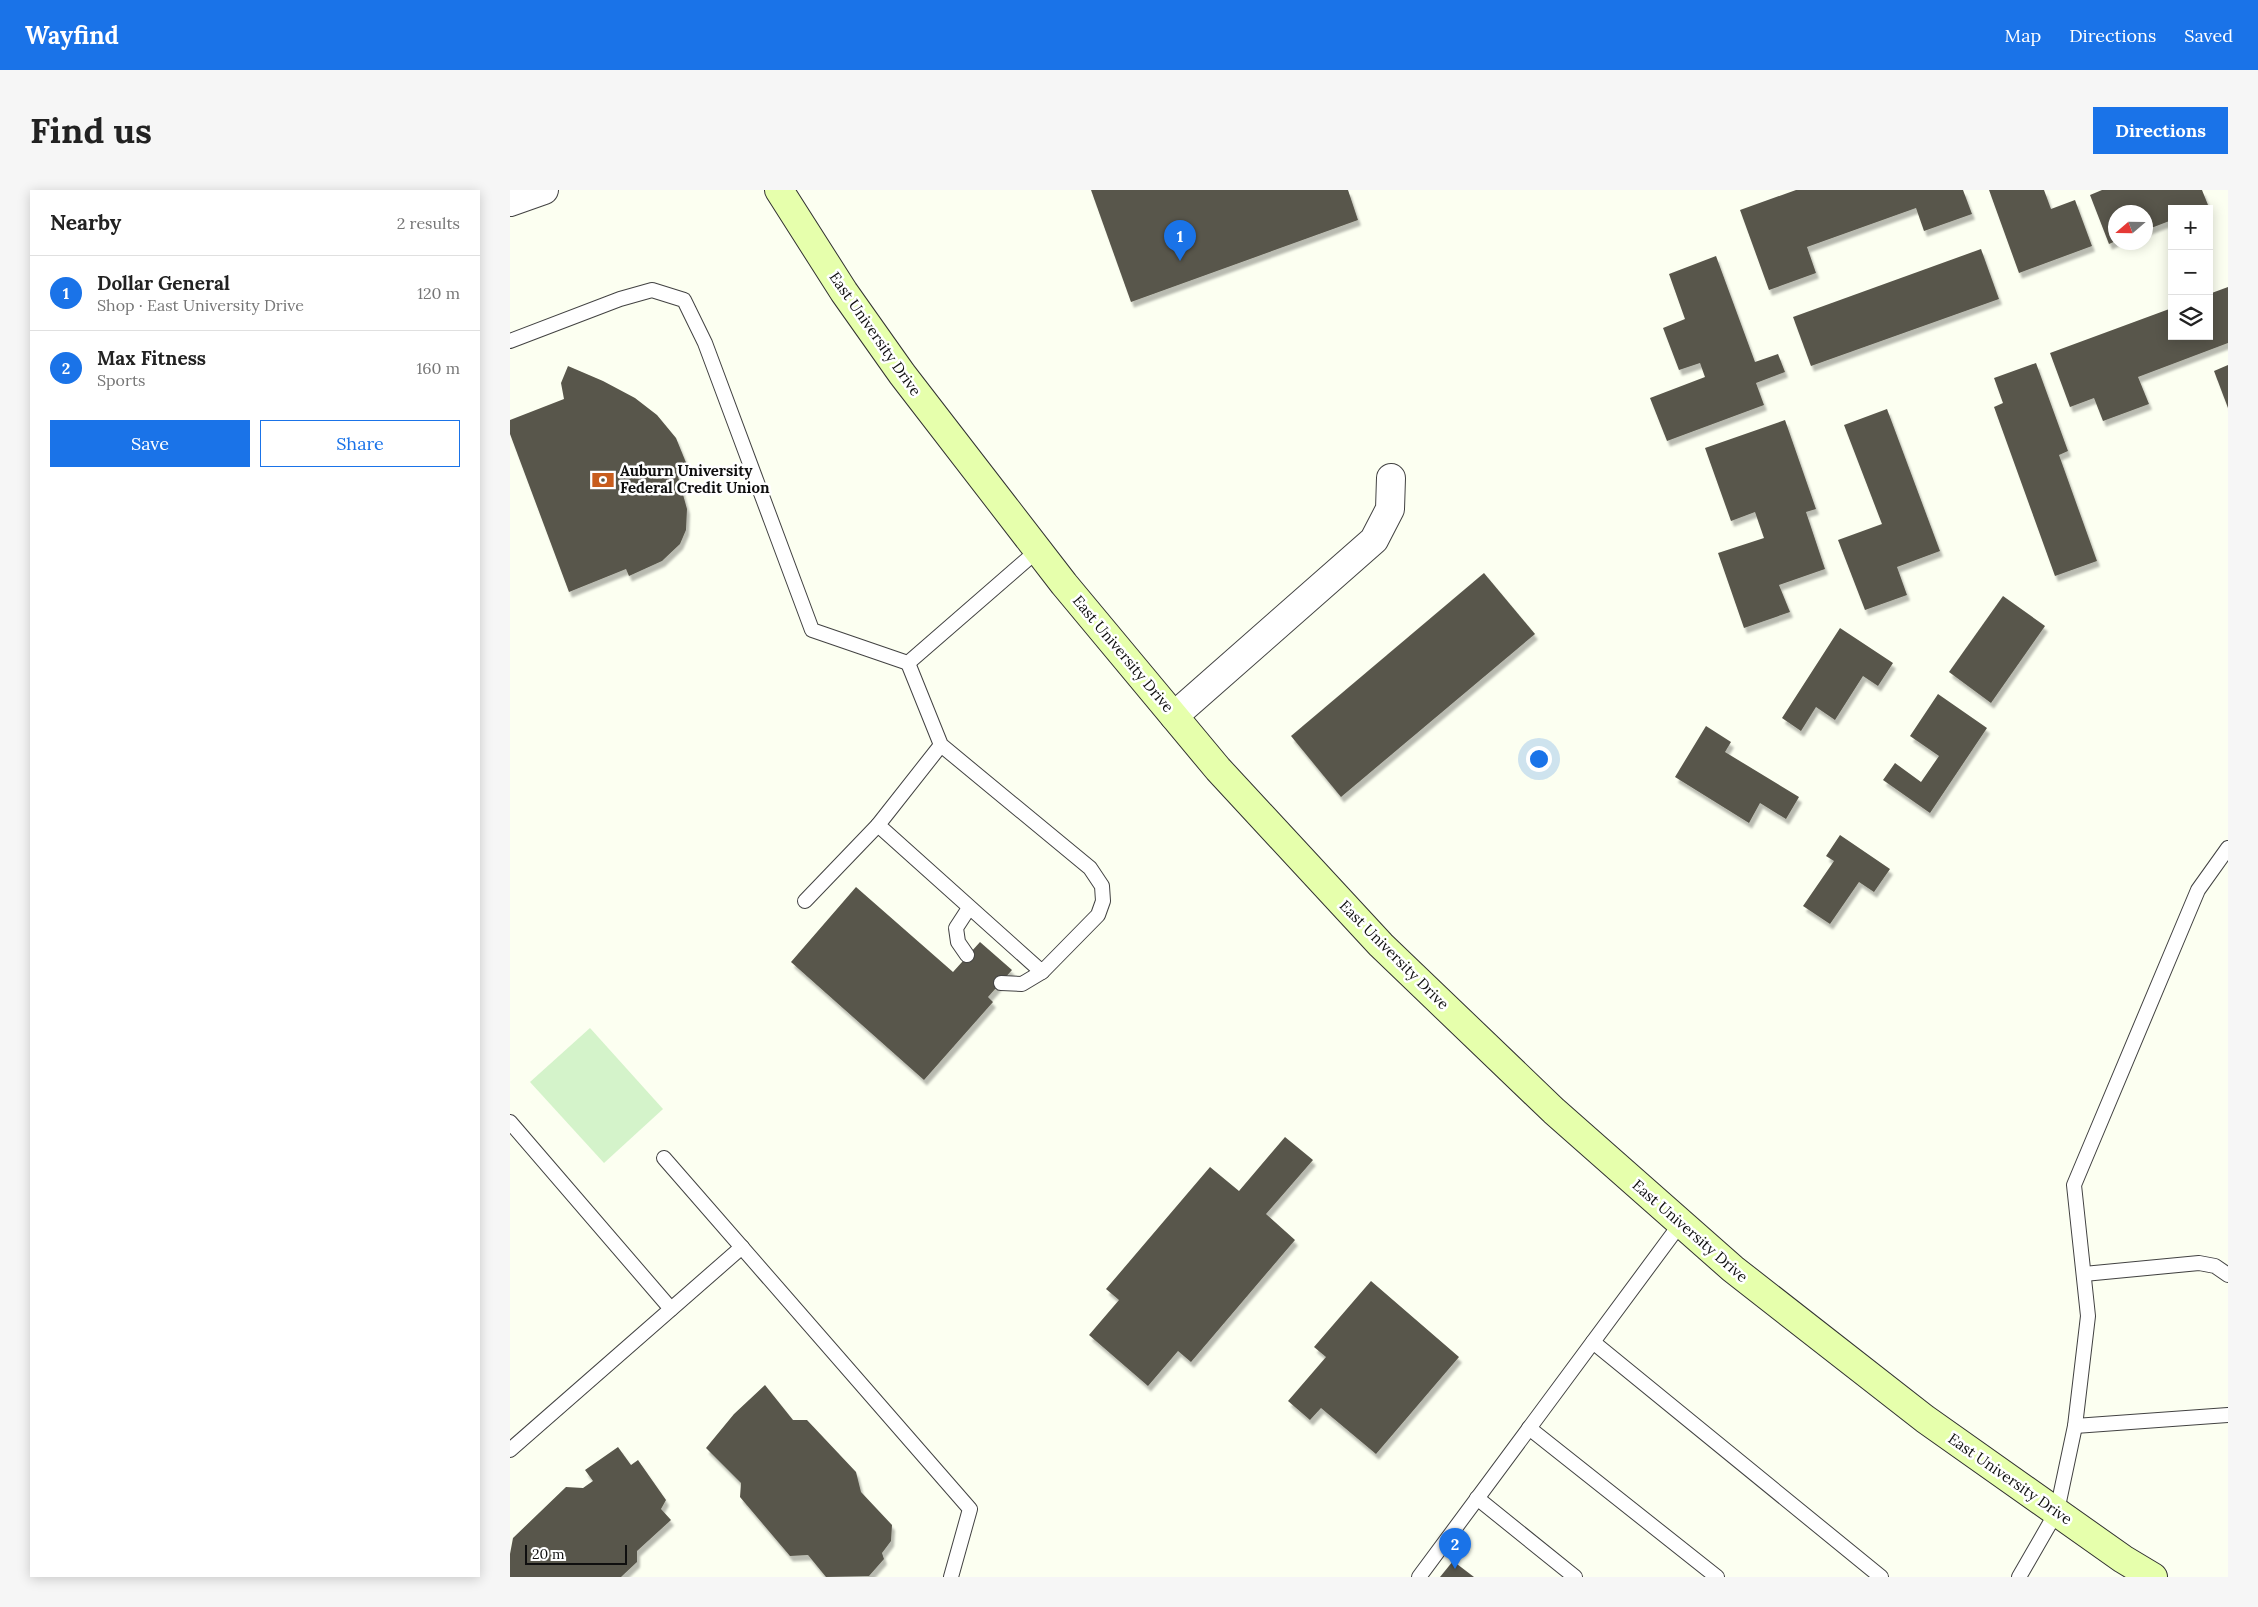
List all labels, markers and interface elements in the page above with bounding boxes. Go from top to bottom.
text: Wayfind [25,20,119,51]
text: Map [2005,24,2041,47]
text: Directions [2069,24,2156,47]
text: Saved [2184,24,2233,47]
button: Directions [2093,107,2228,154]
text: Find us [30,108,152,153]
north arrow [2108,205,2153,250]
map controls [2168,205,2213,340]
button: + [2168,205,2213,250]
text: Nearby [50,209,121,236]
text: 2 results [397,213,460,233]
pin: 1 [1164,220,1196,261]
button: − [2168,250,2213,295]
street label: East University Drive [825,268,925,399]
text: Dollar General [97,271,230,295]
text: 1 [63,283,69,303]
text: 120 m [417,283,460,303]
text: Shop · East University Drive [97,295,304,315]
button: layers [2168,295,2213,340]
text: Max Fitness [97,346,206,370]
text: 2 [62,358,70,378]
text: 160 m [416,358,460,378]
text: Sports [97,370,146,390]
button: Save [50,420,250,467]
button: Share [260,420,460,467]
place label: Auburn University Federal Credit Union [620,461,770,497]
bank icon: Auburn University Federal Credit Union [590,467,616,493]
street label: East University Drive [1069,591,1178,716]
your location [1526,746,1552,772]
street label: East University Drive [1336,896,1453,1013]
street label: East University Drive [1629,1175,1752,1286]
street label: East University Drive [1945,1429,2076,1529]
pin: 2 [1439,1528,1471,1569]
scale bar [525,1542,628,1565]
text: 20 m [532,1545,564,1563]

